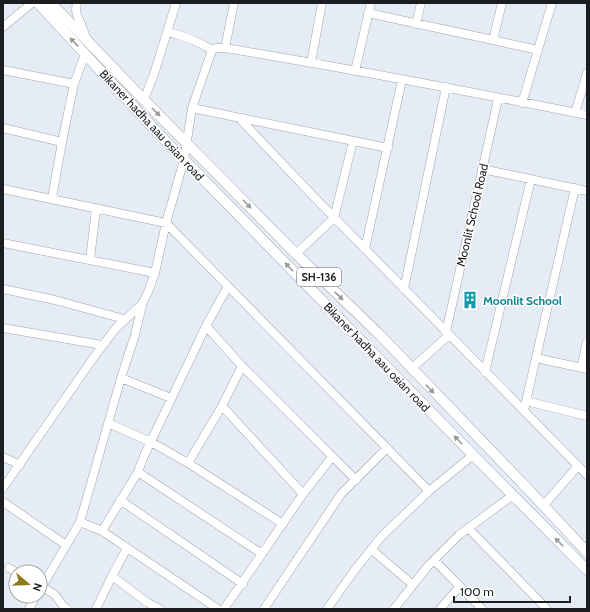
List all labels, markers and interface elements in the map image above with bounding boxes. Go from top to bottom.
one-way arrow [70,37,79,47]
street label: Bikaner hadha aau osian road [97,66,207,184]
one-way arrow [151,107,161,117]
street label: Moonlit School Road [453,162,491,268]
one-way arrow [242,199,252,209]
one-way arrow [284,262,294,272]
road number: SH-136 [297,268,341,286]
building icon: Moonlit School [460,290,480,310]
one-way arrow [334,291,344,301]
place label: Moonlit School [483,293,562,308]
street label: Bikaner hadha aau osian road [321,299,433,415]
one-way arrow [425,384,435,394]
one-way arrow [453,435,463,445]
one-way arrow [555,537,564,547]
north arrow [8,564,48,604]
scale bar [454,578,570,604]
text: N [30,581,45,593]
text: 100 m [460,584,494,599]

